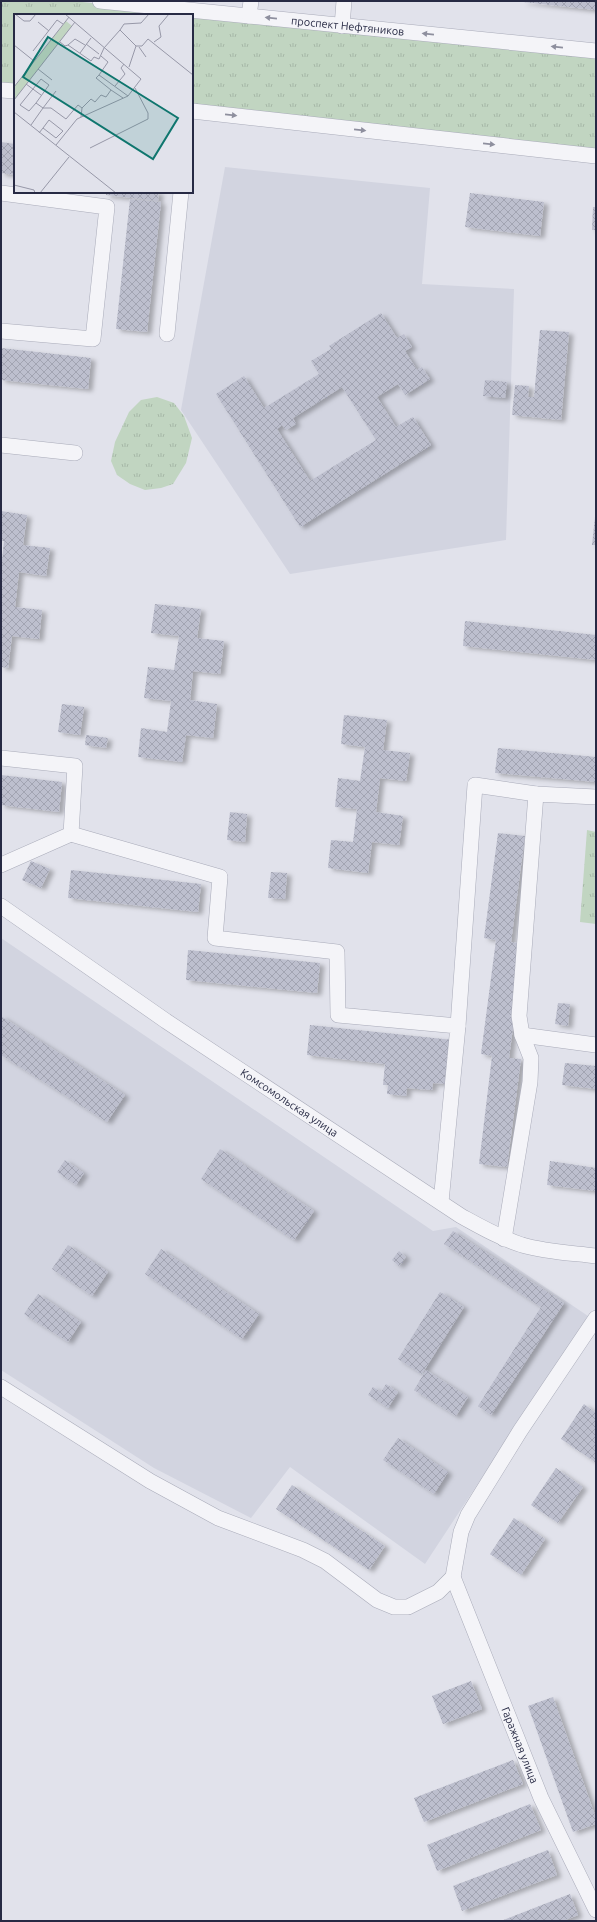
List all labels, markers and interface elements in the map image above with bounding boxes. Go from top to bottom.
inset map [14,14,193,193]
street label: проспект Нефтяников [291,14,405,38]
one-way arrow [265,15,277,22]
one-way arrow [422,31,434,37]
one-way arrow [551,44,563,50]
one-way arrow [225,112,237,119]
one-way arrow [354,126,366,133]
one-way arrow [483,141,495,147]
street label: Комсомольская улица [238,1066,340,1139]
street label: Гаражная улица [499,1705,541,1785]

